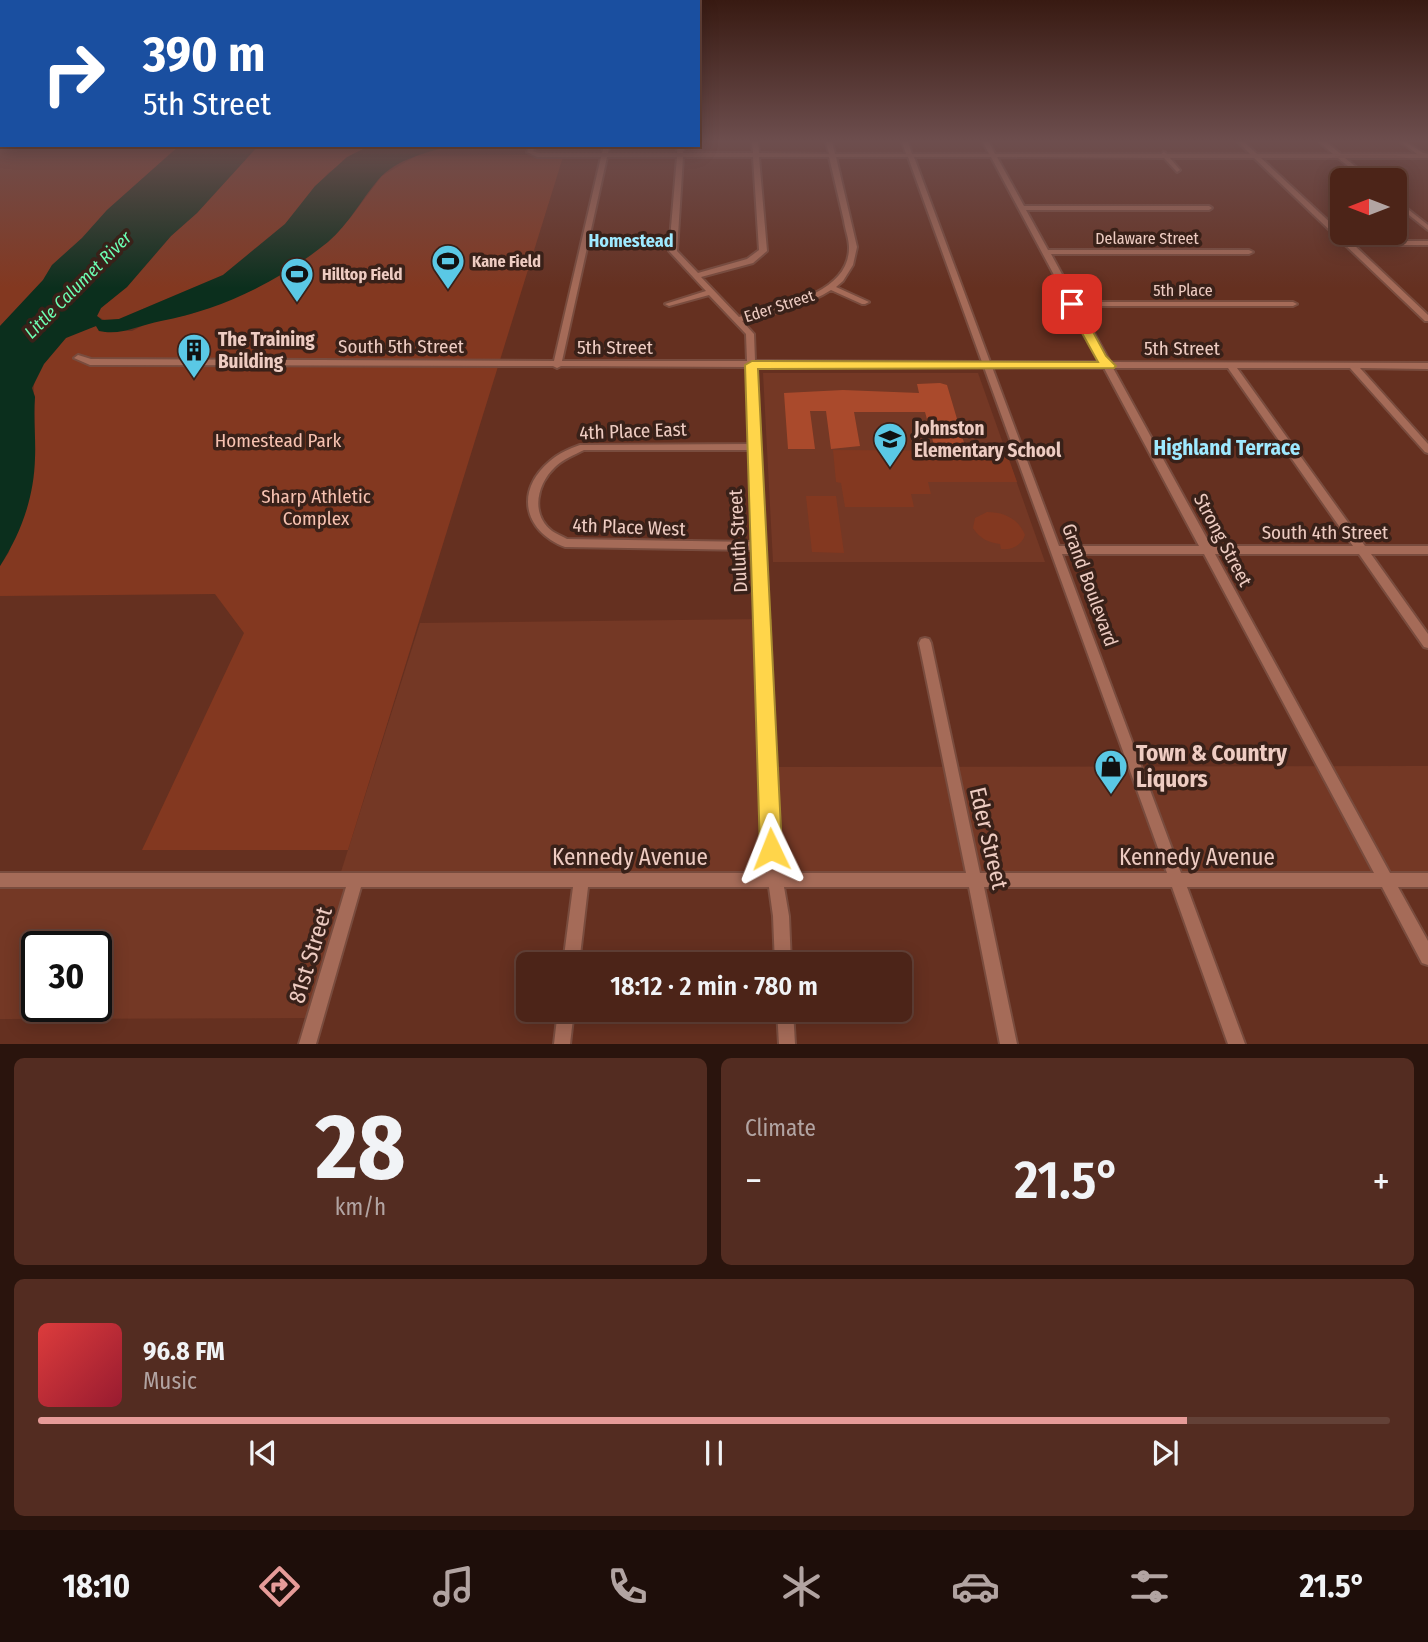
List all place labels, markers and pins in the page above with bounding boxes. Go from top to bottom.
sports icon: Kane Field [429,242,467,291]
place label: Kane Field [472,252,541,271]
sports icon: Hilltop Field [278,255,316,304]
place label: Hilltop Field [322,265,402,284]
pin [1042,274,1102,334]
place label: The Training Building [218,328,315,373]
building icon: The Training Building [175,331,213,380]
place label: Johnston Elementary School [913,417,1062,462]
school or university icon: Johnston Elementary School [871,420,909,469]
place label: Town & Country Liquors [1136,739,1288,793]
shop icon: Town & Country Liquors [1092,747,1130,796]

